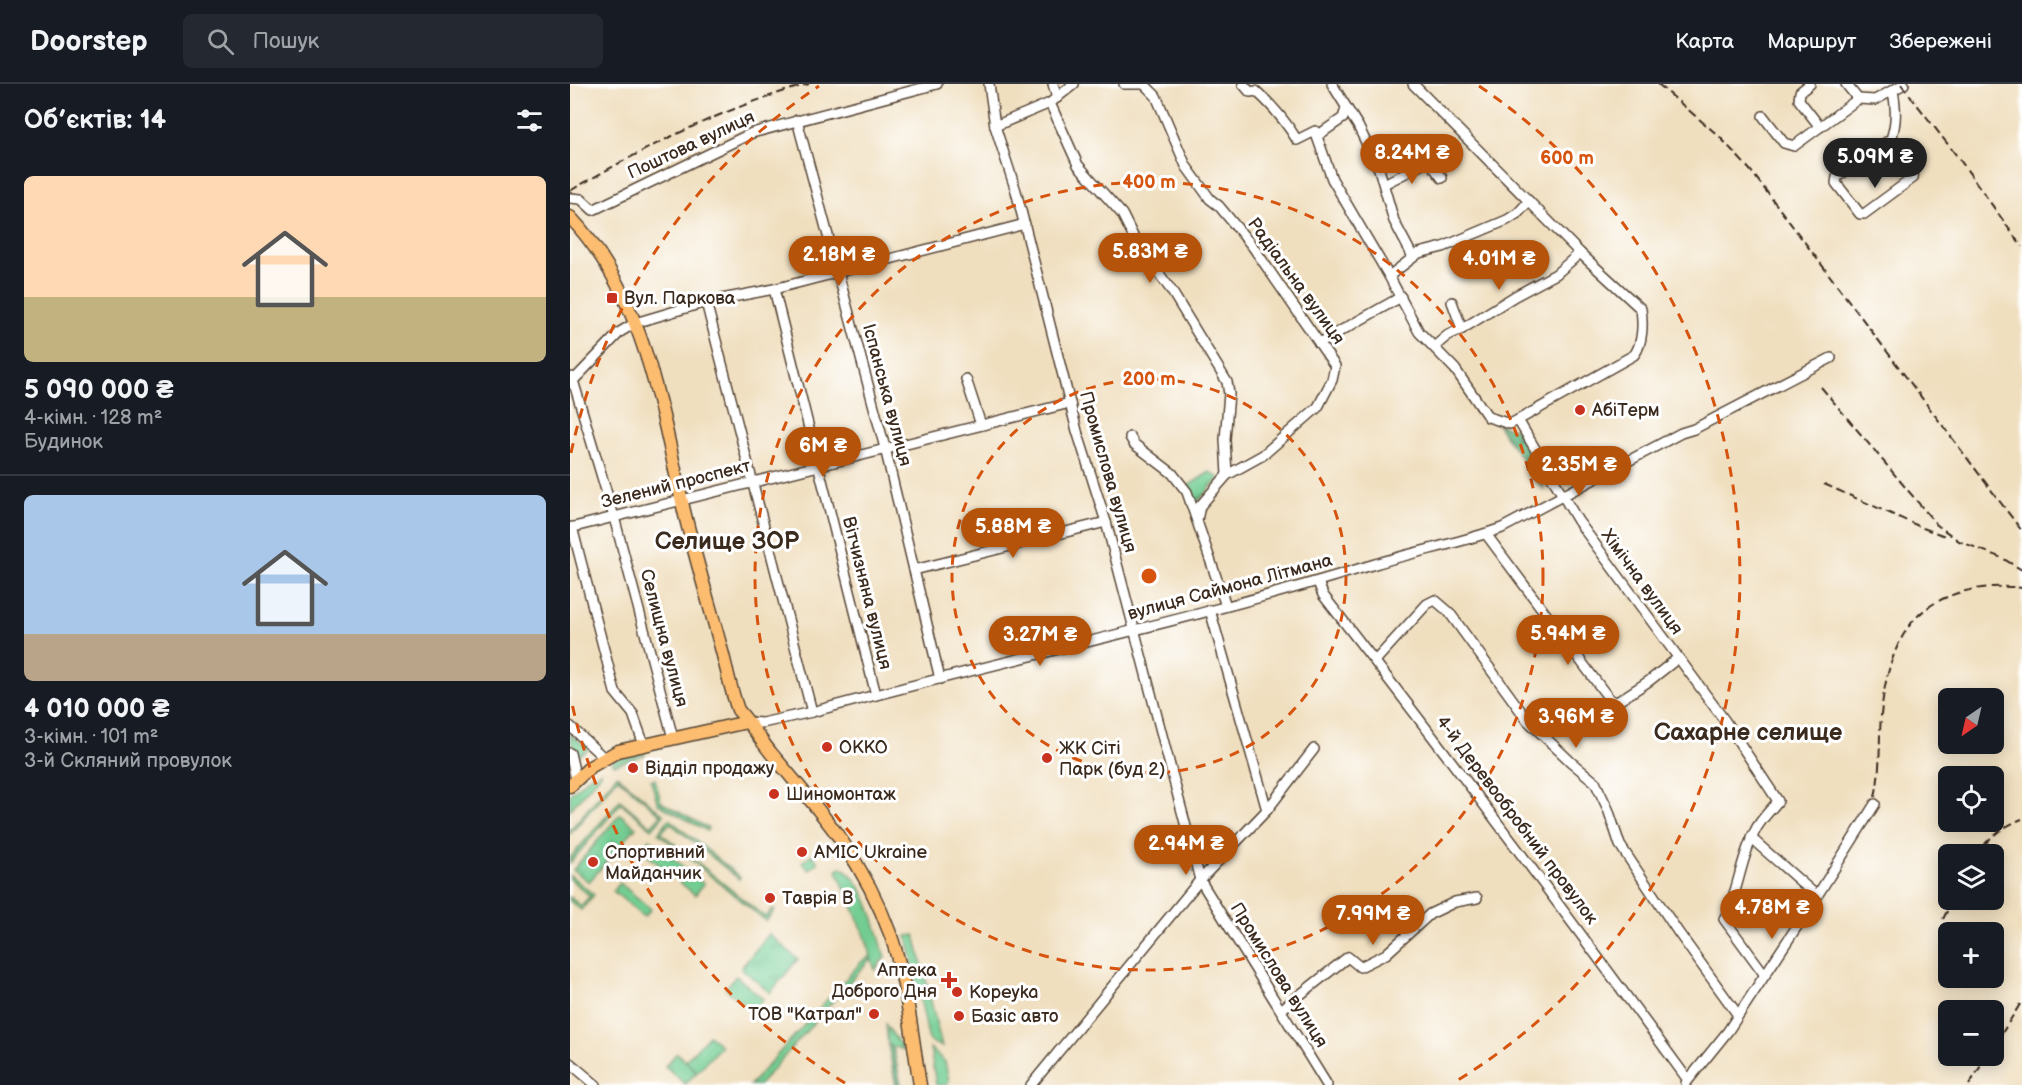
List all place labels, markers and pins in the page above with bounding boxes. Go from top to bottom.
pin: 8.24M ₴ [1357,134,1467,185]
pin: 5.09M ₴ [1820,138,1930,189]
pin: 5.83M ₴ [1095,233,1205,284]
pin: 2.18M ₴ [784,236,894,287]
pin: 4.01M ₴ [1444,240,1554,291]
place label: Вул. Паркова [624,288,736,309]
marker: Вул. Паркова [605,291,619,305]
place label: АбіТерм [1591,400,1660,421]
marker: АбіТерм [1573,403,1587,417]
pin: 6M ₴ [787,427,859,478]
pin: 2.35M ₴ [1524,446,1634,497]
pin: 5.88M ₴ [958,508,1068,559]
centre of rings [1139,566,1159,586]
pin: 5.94M ₴ [1513,615,1623,666]
pin: 3.27M ₴ [985,616,1095,667]
pin: 3.96M ₴ [1521,698,1631,749]
place label: ОККО [839,737,888,758]
place label: ЖК Сіті Парк (буд 2) [1059,738,1165,780]
marker: ОККО [820,740,834,754]
marker: ЖК Сіті Парк (буд 2) [1040,751,1054,765]
place label: Відділ продажу [645,758,775,779]
marker: Відділ продажу [626,761,640,775]
place label: Шиномонтаж [786,784,896,805]
marker: Шиномонтаж [767,787,781,801]
pin: 2.94M ₴ [1131,825,1241,876]
place label: Спортивний Майданчик [605,842,705,884]
place label: AMIC Ukraine [814,842,927,863]
marker: AMIC Ukraine [795,845,809,859]
marker: Спортивний Майданчик [586,855,600,869]
place label: Таврія В [782,888,853,909]
pin: 4.78M ₴ [1717,889,1827,940]
marker: Таврія В [763,891,777,905]
pin: 7.99M ₴ [1318,895,1428,946]
place label: Аптека Доброго Дня [832,960,937,1002]
marker: Аптека Доброго Дня [942,973,956,987]
place label: Kopeyka [969,982,1038,1003]
marker: Kopeyka [950,985,964,999]
place label: ТОВ "Катрал" [748,1004,862,1025]
place label: Базіс авто [971,1006,1058,1027]
marker: ТОВ "Катрал" [867,1007,881,1021]
marker: Базіс авто [952,1009,966,1023]

